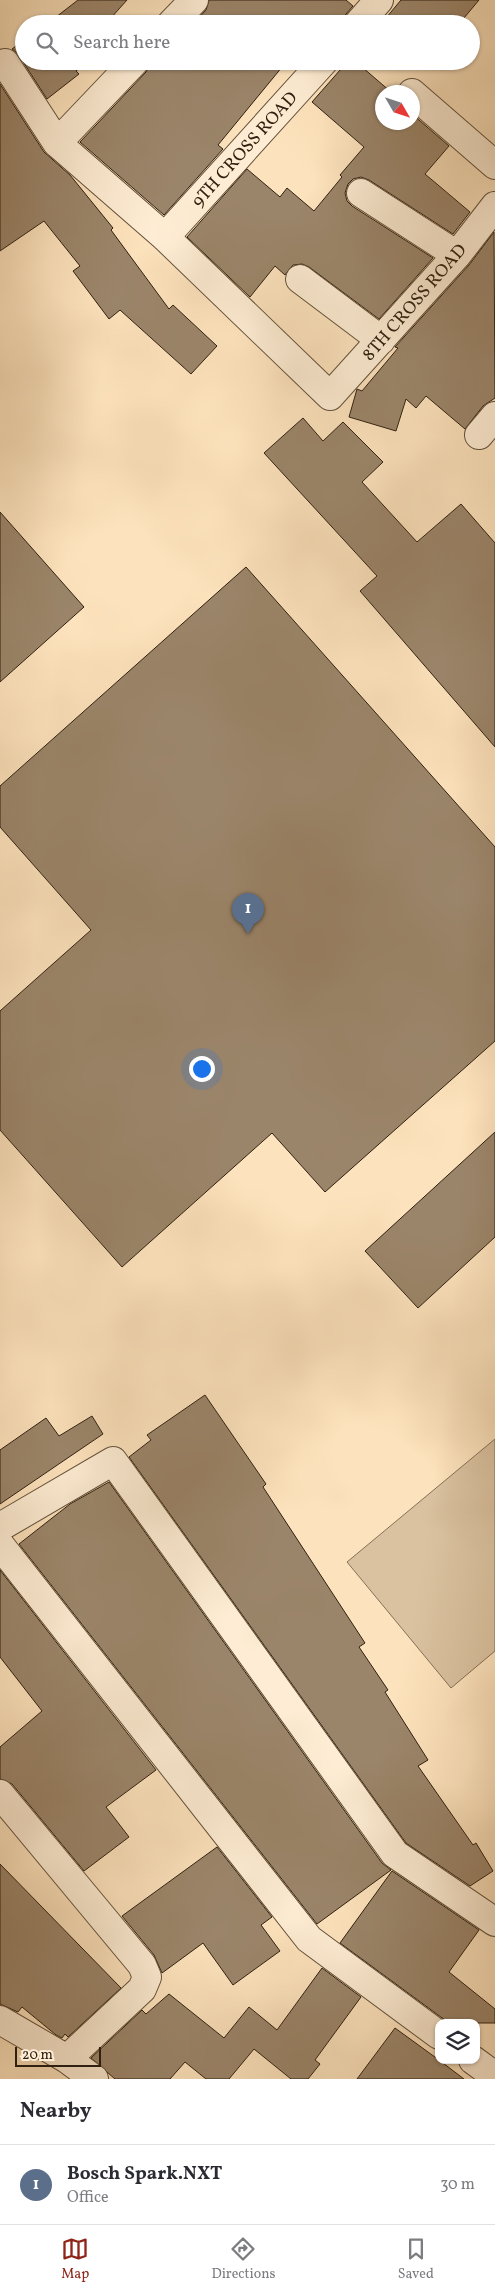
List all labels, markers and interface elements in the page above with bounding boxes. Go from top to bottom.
search box [15,15,480,70]
icon: search [33,29,61,57]
text: Search here [73,30,170,56]
north arrow [375,85,420,130]
street label: 9TH CROSS ROAD [186,87,304,213]
street label: 8TH CROSS ROAD [357,239,473,367]
pin: 1 [232,893,264,934]
your location [189,1056,215,1082]
map controls [435,2019,480,2064]
button: layers [435,2019,480,2064]
scale bar [15,2044,101,2067]
text: 20 m [22,2046,53,2065]
text: Nearby [20,2097,91,2126]
text: Bosch Spark.NXT [67,2161,222,2187]
text: 1 [33,2174,39,2196]
text: 30 m [440,2174,475,2196]
text: Office [67,2187,109,2209]
tab: Map [61,2235,89,2284]
tab: Directions [211,2235,276,2284]
tab: Saved [398,2235,434,2284]

